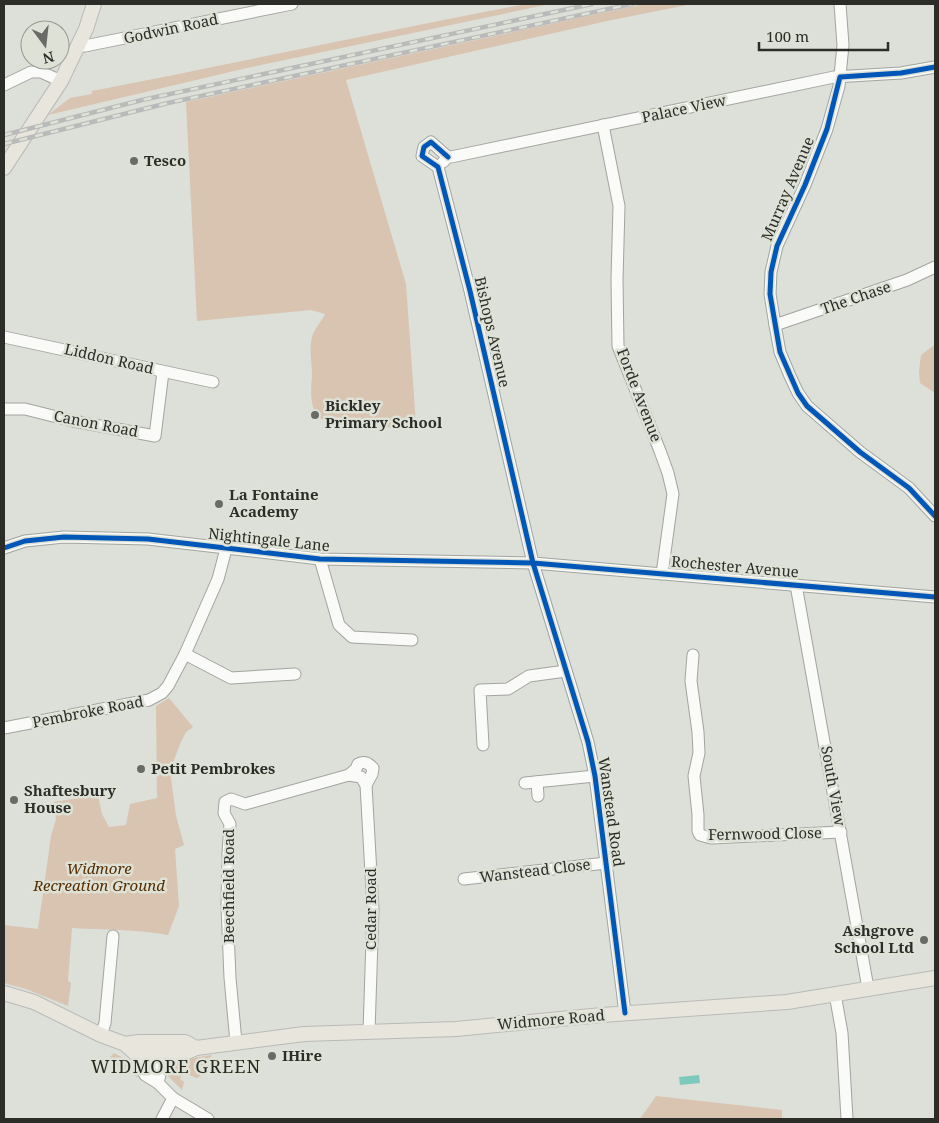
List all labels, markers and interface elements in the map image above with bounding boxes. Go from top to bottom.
street label: Godwin Road [122,8,220,48]
north arrow [20,20,70,70]
scale bar [759,20,888,52]
text: 100 m [766,26,809,46]
text: N [41,47,56,69]
street label: Palace View [640,89,728,127]
street label: Murray Avenue [756,133,818,244]
place label: Tesco [144,150,186,170]
marker: Tesco [128,155,140,167]
street label: Bishops Avenue [471,274,515,389]
street label: The Chase [818,276,893,318]
street label: Liddon Road [63,338,156,378]
street label: Forde Avenue [613,345,667,444]
place label: Bickley Primary School [325,395,443,432]
street label: Canon Road [52,405,140,441]
marker: Bickley Primary School [309,409,321,421]
place label: La Fontaine Academy [229,484,319,521]
marker: La Fontaine Academy [213,498,225,510]
street label: Nightingale Lane [207,523,331,555]
street label: Rochester Avenue [670,550,800,582]
street label: Pembroke Road [31,690,145,732]
street label: South View [817,744,851,827]
street label: Wanstead Road [594,756,630,868]
place label: Petit Pembrokes [151,758,275,778]
marker: Petit Pembrokes [135,763,147,775]
place label: Shaftesbury House [24,780,116,817]
marker: Shaftesbury House [8,794,20,806]
street label: Fernwood Close [708,822,822,844]
street label: Beechfield Road [218,829,238,943]
street label: Wanstead Close [478,853,592,887]
park label: Widmore Recreation Ground [32,858,165,895]
street label: Cedar Road [360,868,380,950]
place label: Ashgrove School Ltd [834,920,914,957]
marker: Ashgrove School Ltd [918,934,930,946]
street label: Widmore Road [496,1004,605,1034]
place label: IHire [282,1045,322,1065]
marker: IHire [266,1050,278,1062]
district label: WIDMORE GREEN [91,1054,261,1078]

